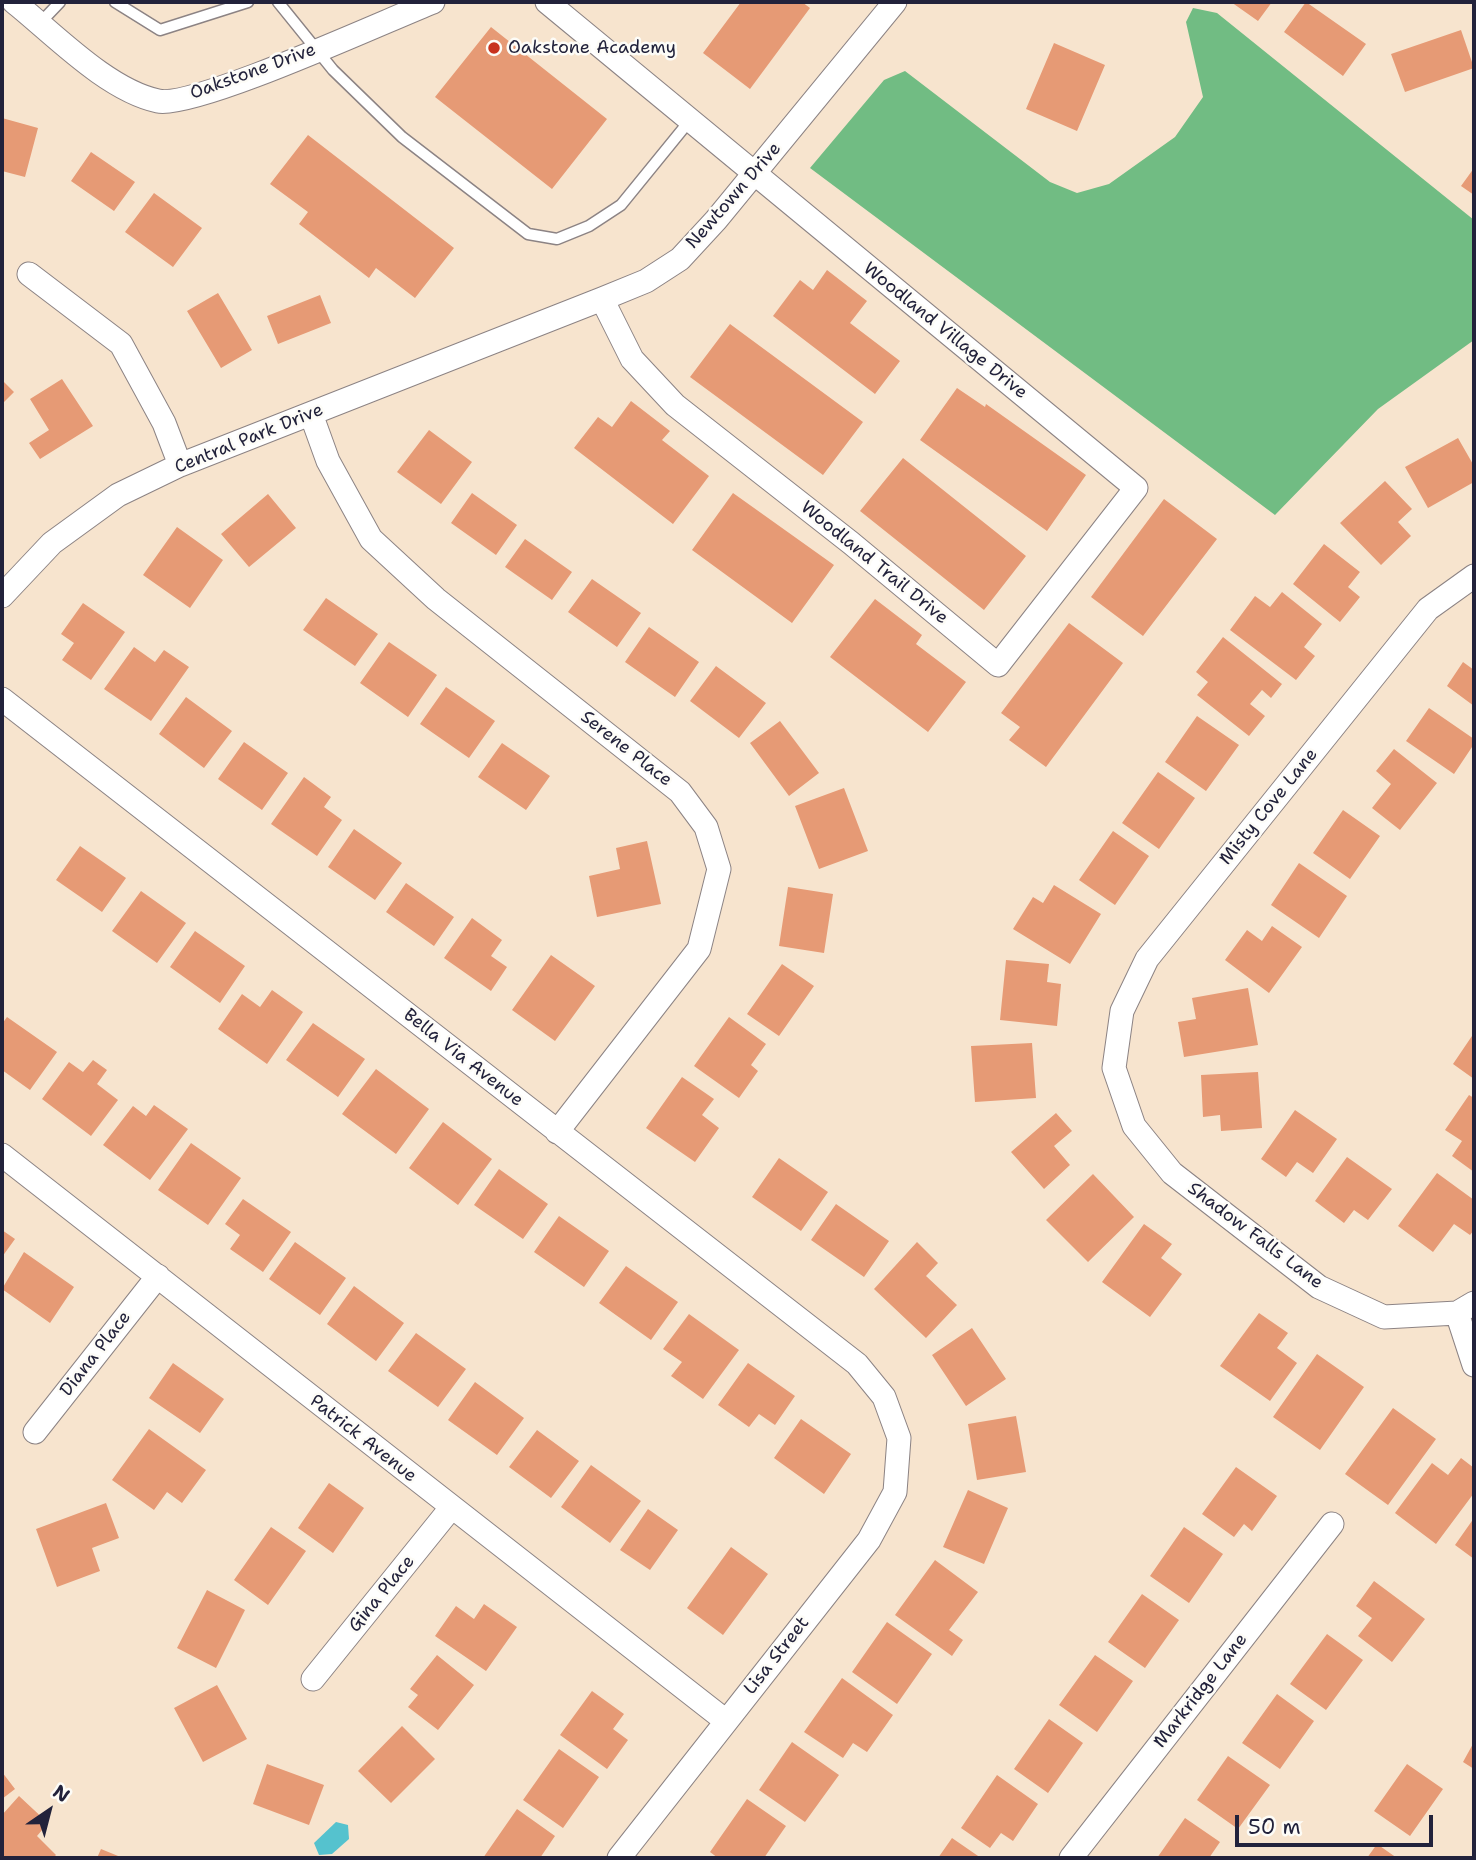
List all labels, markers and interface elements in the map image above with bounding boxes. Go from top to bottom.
place label: Oakstone Academy [508,37,676,59]
street label: Oakstone Drive [187,39,319,105]
marker: Oakstone Academy [486,40,502,56]
street label: Newtown Drive [682,138,786,254]
street label: Woodland Village Drive [859,258,1031,404]
street label: Central Park Drive [172,399,326,479]
street label: Woodland Trail Drive [796,497,952,629]
street label: Serene Place [576,707,676,791]
street label: Misty Cove Lane [1215,744,1323,870]
street label: Bella Via Avenue [399,1004,527,1112]
street label: Shadow Falls Lane [1183,1178,1327,1294]
street label: Diana Place [56,1307,136,1401]
street label: Patrick Avenue [305,1391,421,1487]
street label: Gina Place [344,1551,420,1637]
street label: Lisa Street [740,1613,814,1699]
street label: Markridge Lane [1150,1629,1252,1753]
north arrow [14,1776,84,1846]
text: N [48,1779,75,1808]
scale bar [1238,1800,1436,1844]
text: 50 m [1248,1813,1301,1841]

